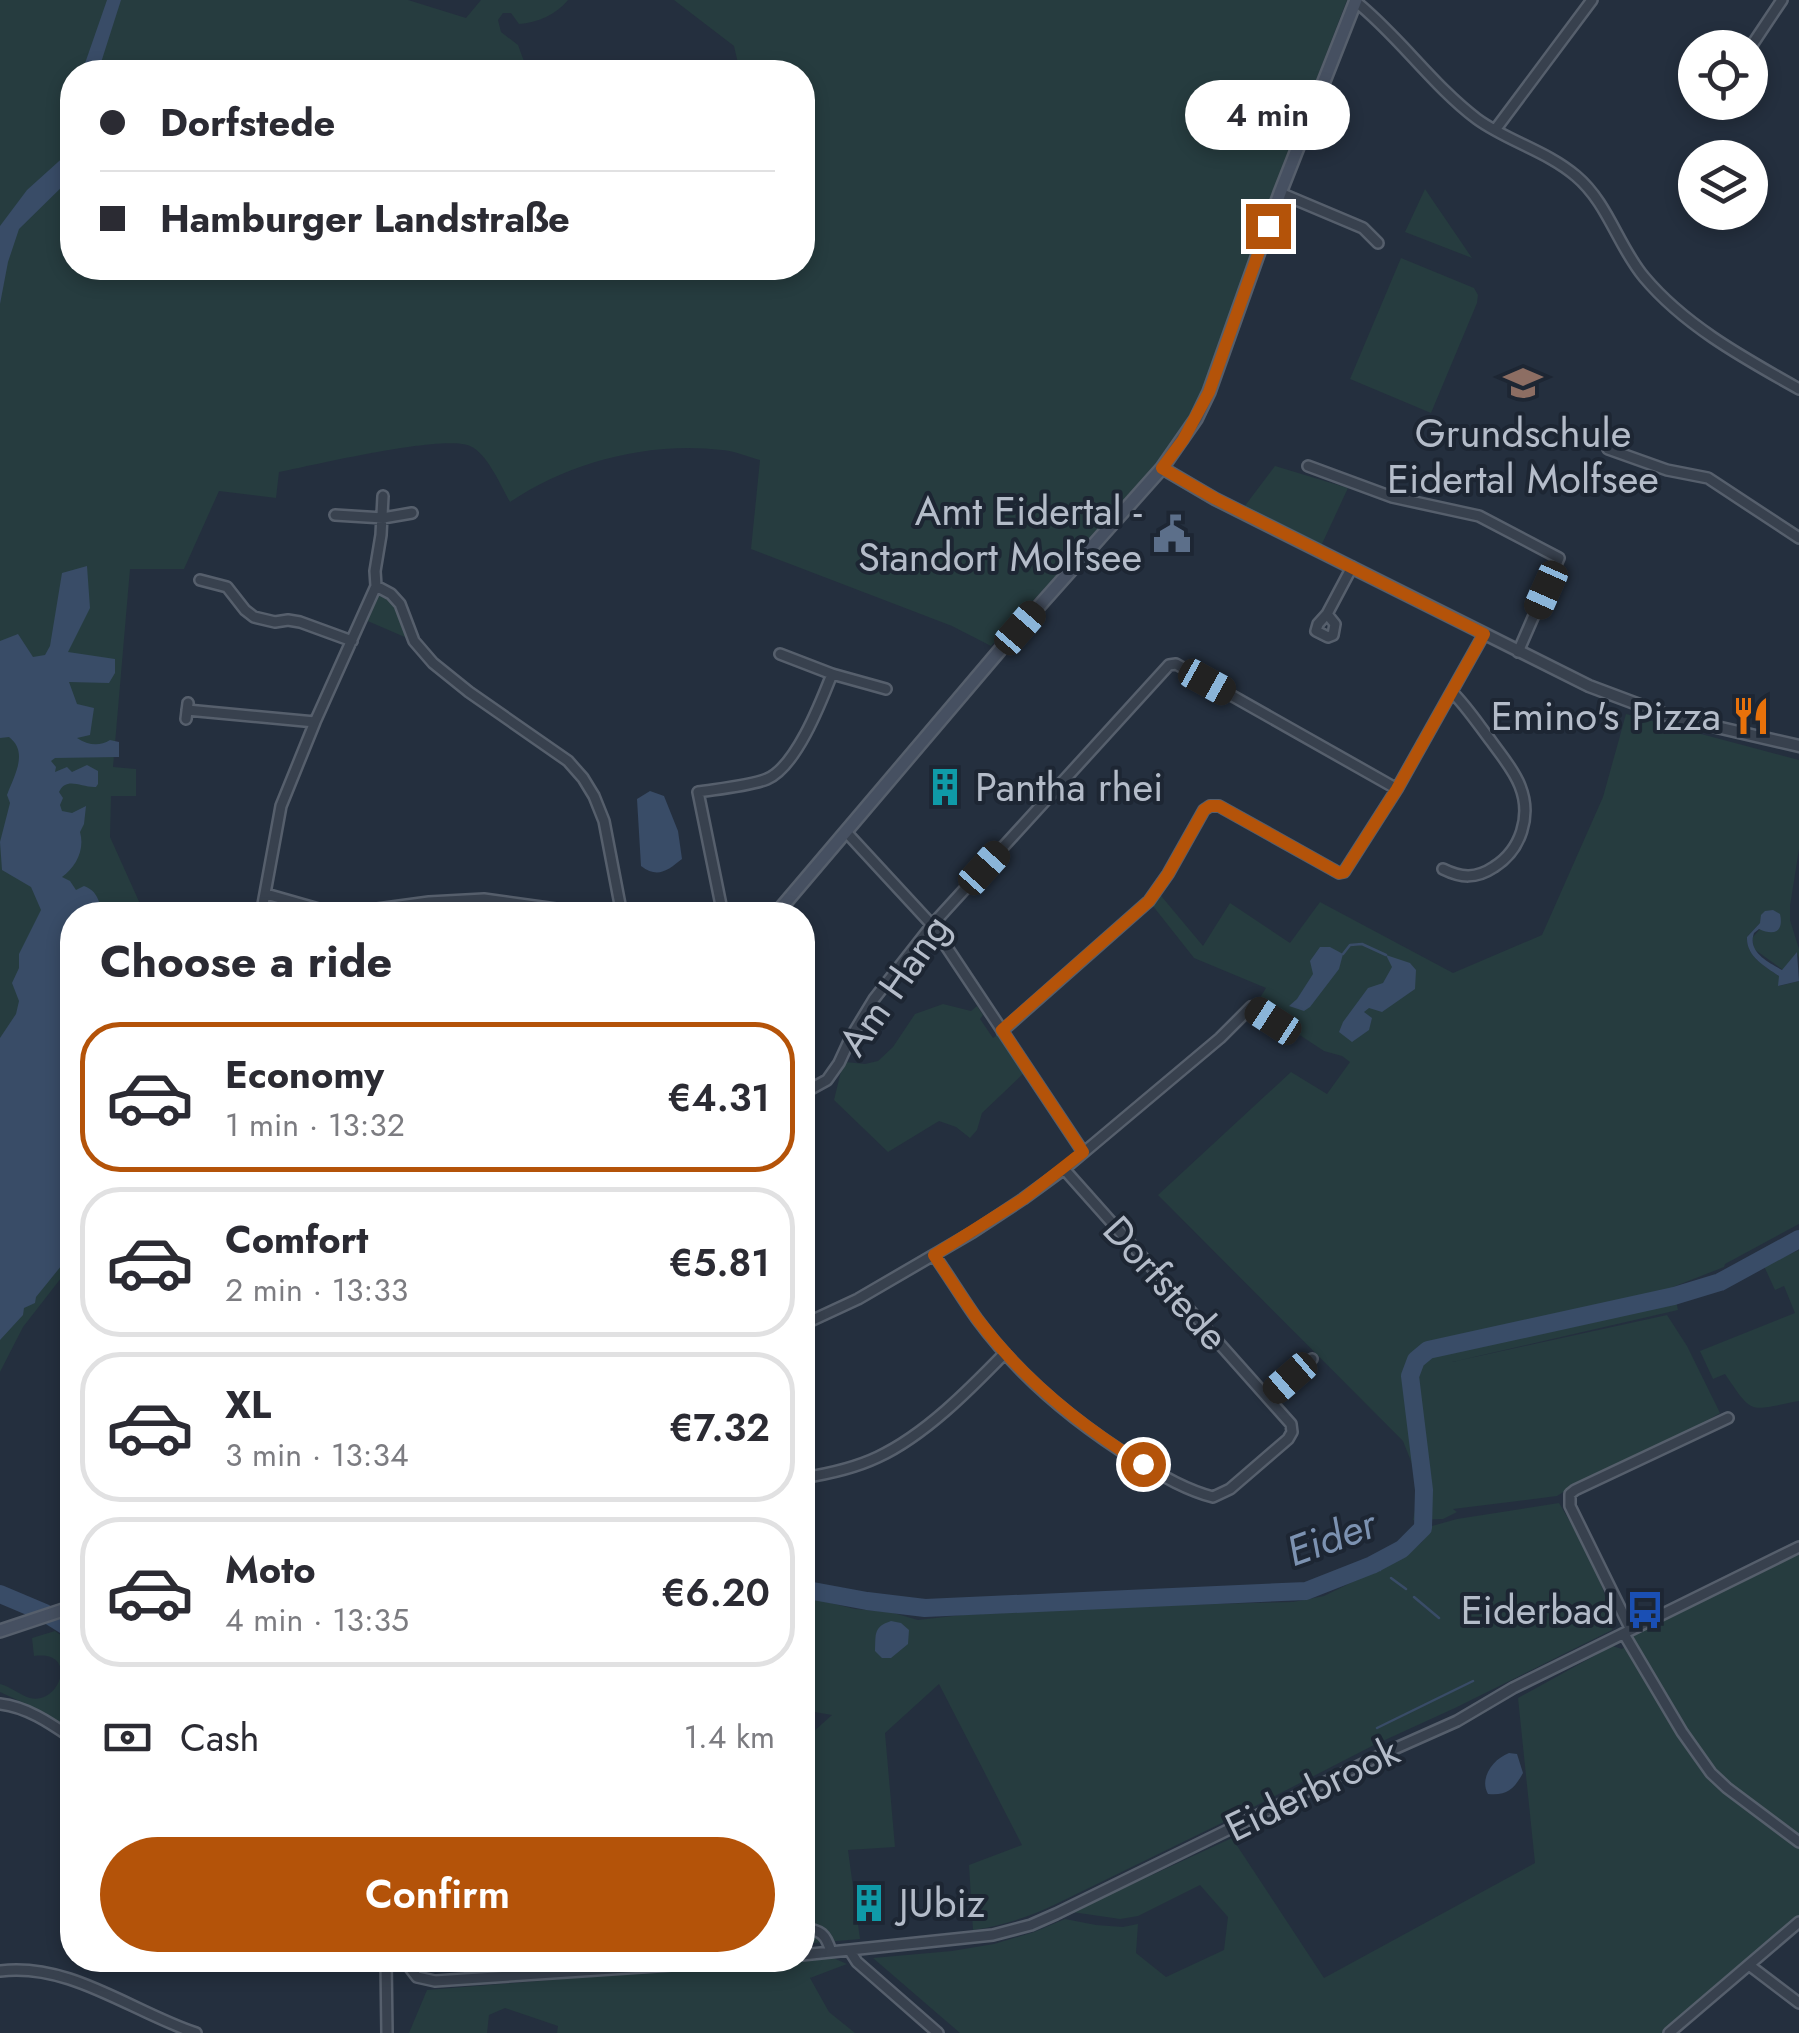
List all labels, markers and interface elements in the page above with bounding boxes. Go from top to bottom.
map controls [1678,30,1768,230]
button: locate [1678,30,1768,120]
callout: 4 min [1186,81,1350,151]
text: 4 min [1226,92,1309,138]
text: Dorfstede [160,95,335,150]
button: layers [1678,140,1768,230]
text: Hamburger Landstraße [160,191,570,246]
route end [1246,204,1291,249]
school or university icon: Grundschule Eidertal Molfsee [1502,362,1544,404]
place label: Grundschule Eidertal Molfsee [1387,404,1659,508]
place label: Amt Eidertal - Standort Molfsee [858,482,1143,586]
public building icon: Amt Eidertal - Standort Molfsee [1151,513,1193,555]
car [1520,556,1572,624]
car [989,596,1051,660]
car [1173,654,1241,710]
place label: Emino's Pizza [1491,687,1721,745]
restaurant icon: Emino's Pizza [1730,695,1772,737]
place label: Pantha rhei [975,758,1164,816]
building icon: Pantha rhei [924,766,966,808]
car [953,836,1015,900]
street label: Am Hang [824,902,964,1068]
text: Choose a ride [100,929,392,994]
car [1240,992,1306,1050]
text: Economy [225,1047,384,1102]
icon: car [105,1052,195,1142]
text: €4.31 [668,1070,770,1125]
text: 1 min · 13:32 [225,1102,405,1148]
street label: Dorfstede [1090,1203,1242,1363]
text: Comfort [225,1212,368,1267]
icon: car [105,1217,195,1307]
text: €5.81 [669,1235,770,1290]
text: 2 min · 13:33 [225,1267,408,1313]
car [1258,1347,1322,1409]
text: XL [225,1377,271,1432]
icon: car [105,1382,195,1472]
text: €7.32 [669,1400,770,1455]
text: 3 min · 13:34 [225,1432,409,1478]
route start [1121,1442,1166,1487]
water label: Eider [1278,1493,1386,1582]
text: Moto [225,1542,316,1597]
icon: car [105,1547,195,1637]
text: €6.20 [661,1565,770,1620]
place label: Eiderbad [1461,1581,1615,1639]
bus stop icon: Eiderbad [1624,1589,1666,1631]
text: 4 min · 13:35 [225,1597,409,1643]
icon: cash [100,1710,155,1765]
text: Cash [180,1710,260,1765]
text: 1.4 km [684,1714,775,1760]
street label: Eiderbrook [1215,1722,1409,1856]
button: Confirm [100,1837,775,1952]
place label: JUbiz [894,1874,985,1932]
building icon: JUbiz [848,1882,890,1924]

